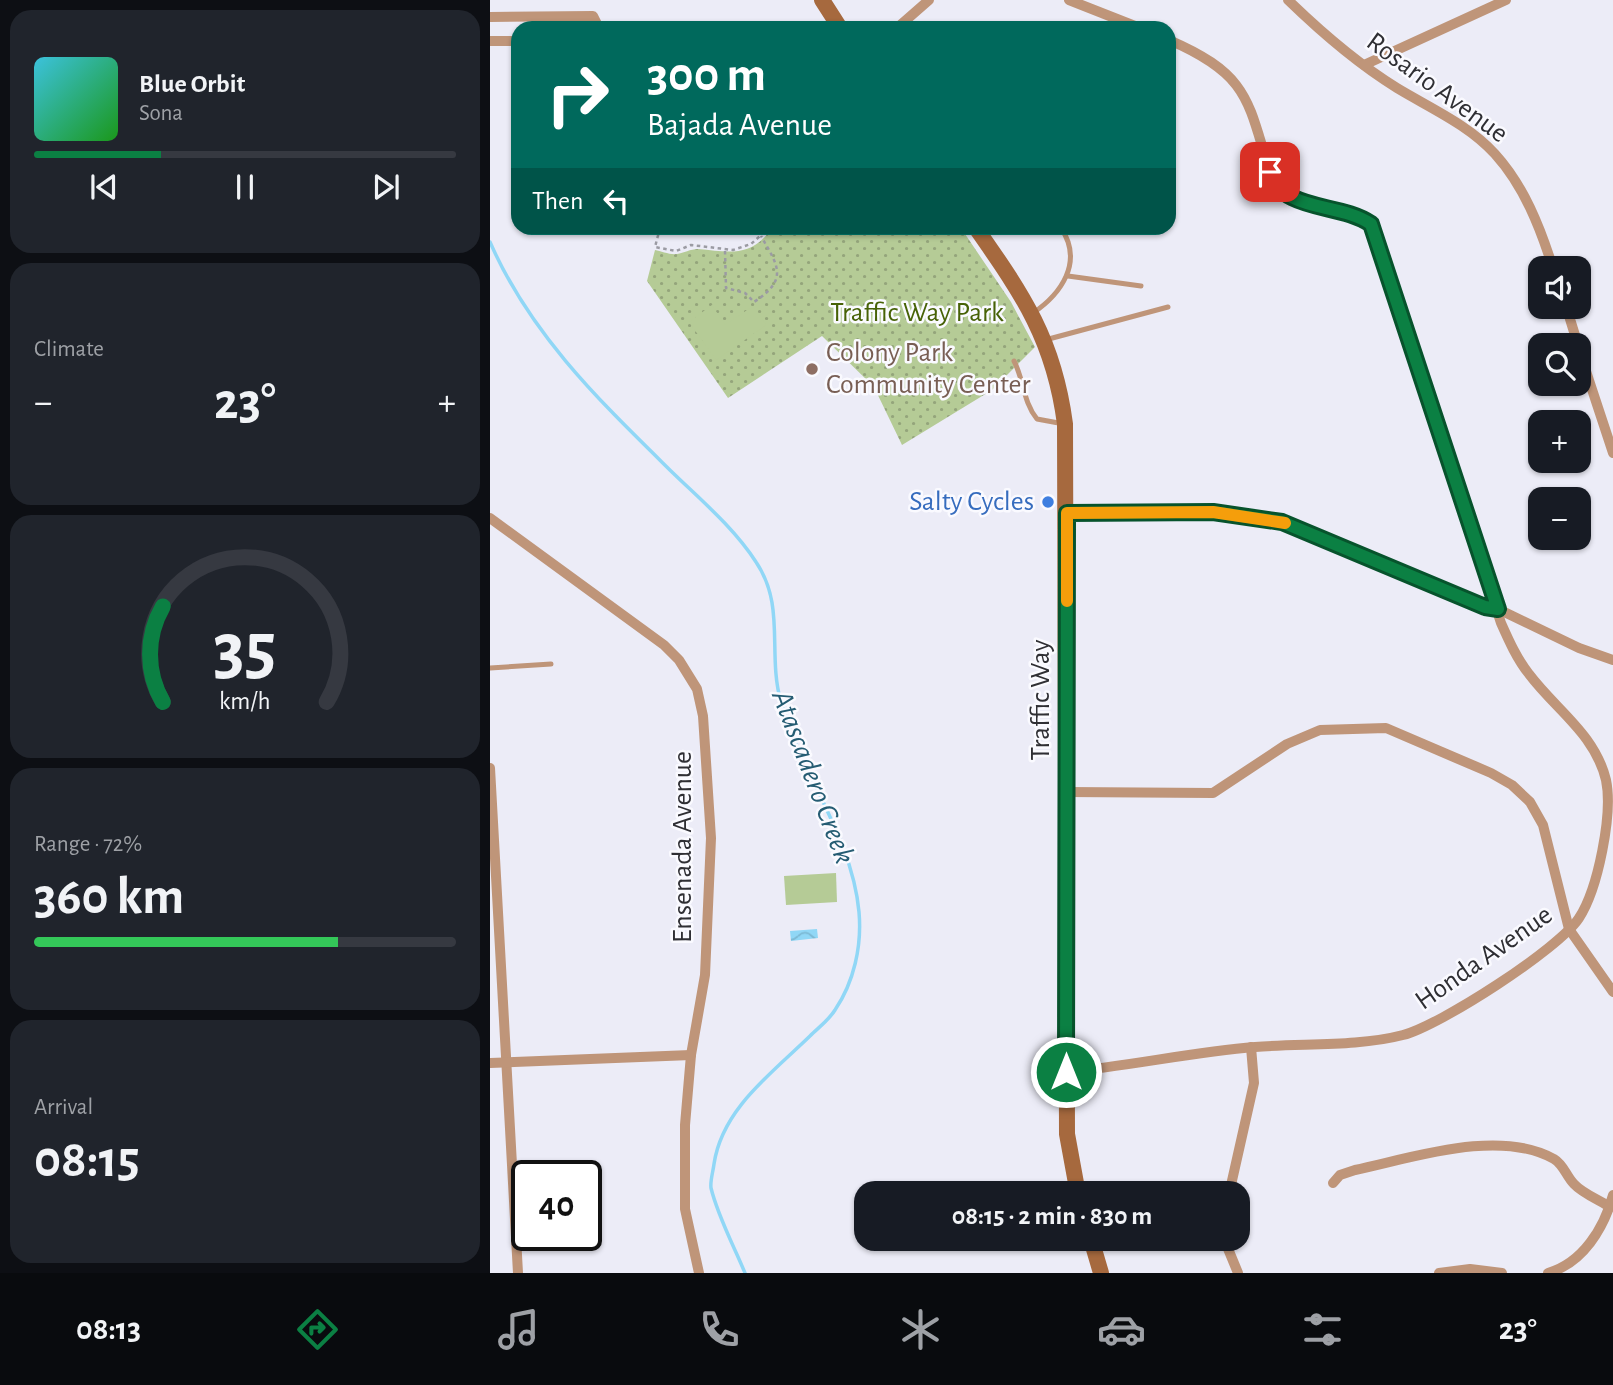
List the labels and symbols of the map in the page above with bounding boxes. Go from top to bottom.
street label: Rosario Avenue [1361,28,1513,148]
pin [1240,142,1300,202]
park label: Traffic Way Park [830,299,1004,327]
place label: Colony Park Community Center [826,339,1031,399]
marker: Colony Park Community Center [804,361,820,377]
place label: Salty Cycles [909,488,1034,516]
marker: Salty Cycles [1040,494,1056,510]
street label: Traffic Way [1027,640,1055,760]
water label: Atascadero Creek [766,685,860,868]
street label: Ensenada Avenue [669,751,697,943]
street label: Honda Avenue [1410,901,1558,1015]
position arrow [1029,1035,1103,1109]
speed limit sign: 40 [511,1160,602,1251]

